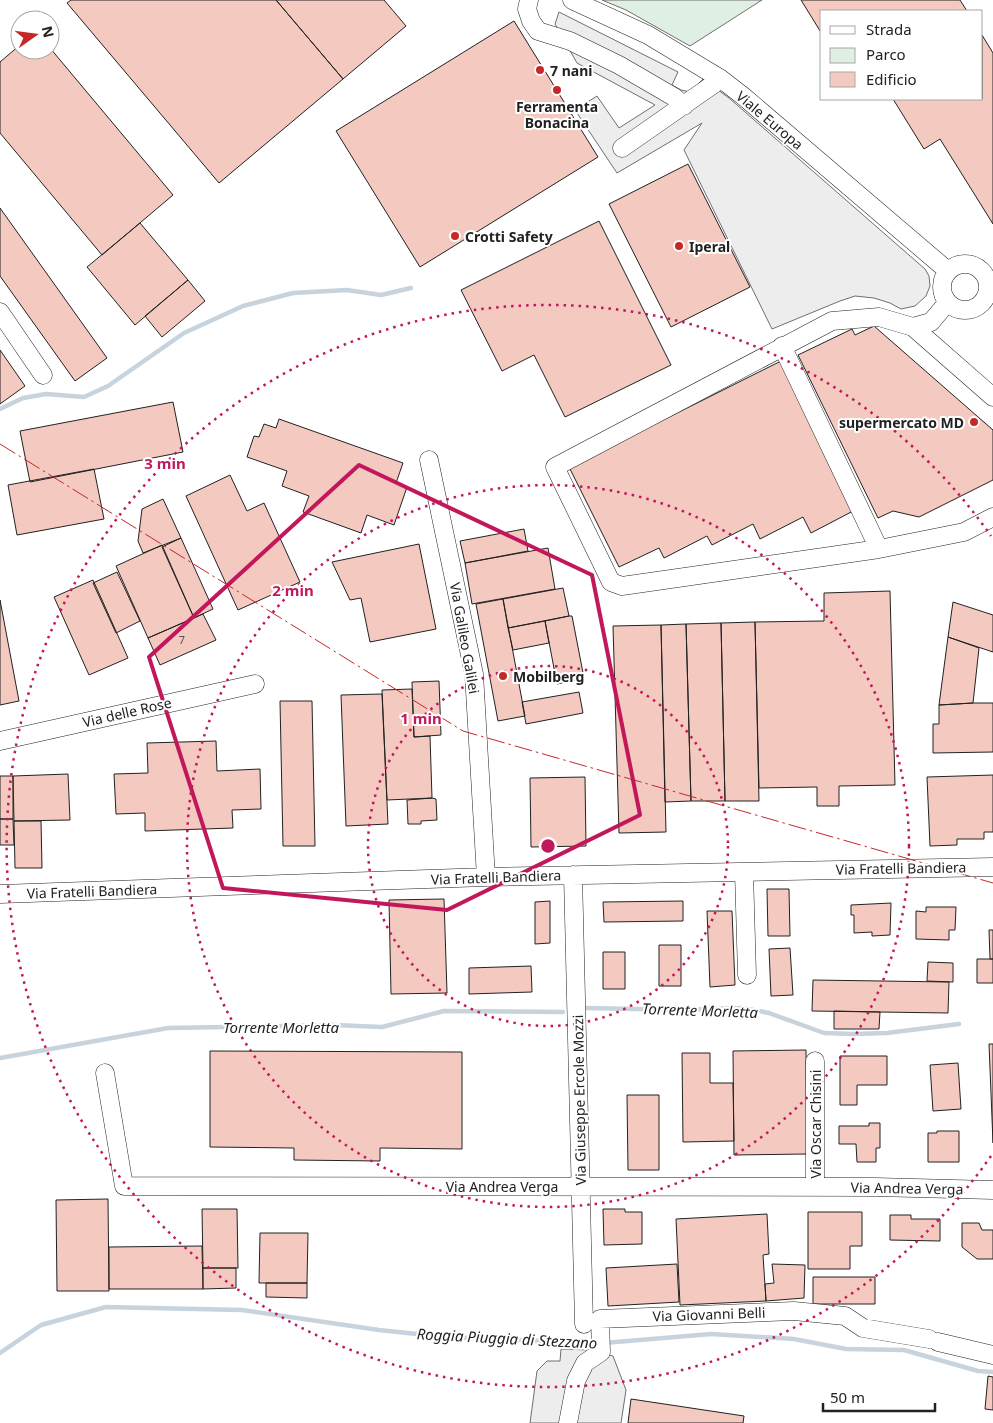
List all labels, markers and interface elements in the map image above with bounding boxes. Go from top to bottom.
north arrow [10,10,60,60]
legend [820,10,983,100]
text: Strada [866,19,912,39]
text: N [38,24,59,40]
text: Parco [866,44,906,64]
place label: 7 nani [550,61,592,80]
marker: 7 nani [534,64,546,76]
text: Edificio [866,69,917,89]
marker: Ferramenta Bonacina [551,84,563,96]
street label: Viale Europa [733,86,807,154]
place label: Ferramenta Bonacina [516,97,598,132]
place label: Crotti Safety [465,227,553,246]
marker: Crotti Safety [449,230,461,242]
place label: Iperal [689,237,730,256]
marker: Iperal [673,240,685,252]
place label: supermercato MD [839,413,964,432]
marker: supermercato MD [968,416,980,428]
text: 3 min [144,453,186,473]
text: 2 min [272,580,314,600]
street label: Via Galileo Galilei [446,581,484,695]
house number: 7 [179,632,185,647]
place label: Mobilberg [513,667,584,686]
marker: Mobilberg [497,670,509,682]
street label: Via delle Rose [81,693,173,731]
text: 1 min [400,708,442,728]
centre of rings [539,837,557,855]
street label: Via Fratelli Bandiera [836,857,966,879]
street label: Via Fratelli Bandiera [430,865,562,889]
street label: Via Fratelli Bandiera [26,879,158,903]
water label: Torrente Morletta [642,998,759,1022]
street label: Via Giuseppe Ercole Mozzi [568,1014,590,1186]
water label: Torrente Morletta [223,1017,339,1037]
street label: Via Oscar Chisini [806,1070,825,1178]
street label: Via Andrea Verga [446,1177,558,1196]
street label: Via Andrea Verga [850,1178,964,1198]
street label: Via Giovanni Belli [652,1303,766,1325]
water label: Roggia Piuggia di Stezzano [416,1323,598,1353]
scale bar [823,1380,936,1412]
text: 50 m [830,1387,865,1407]

